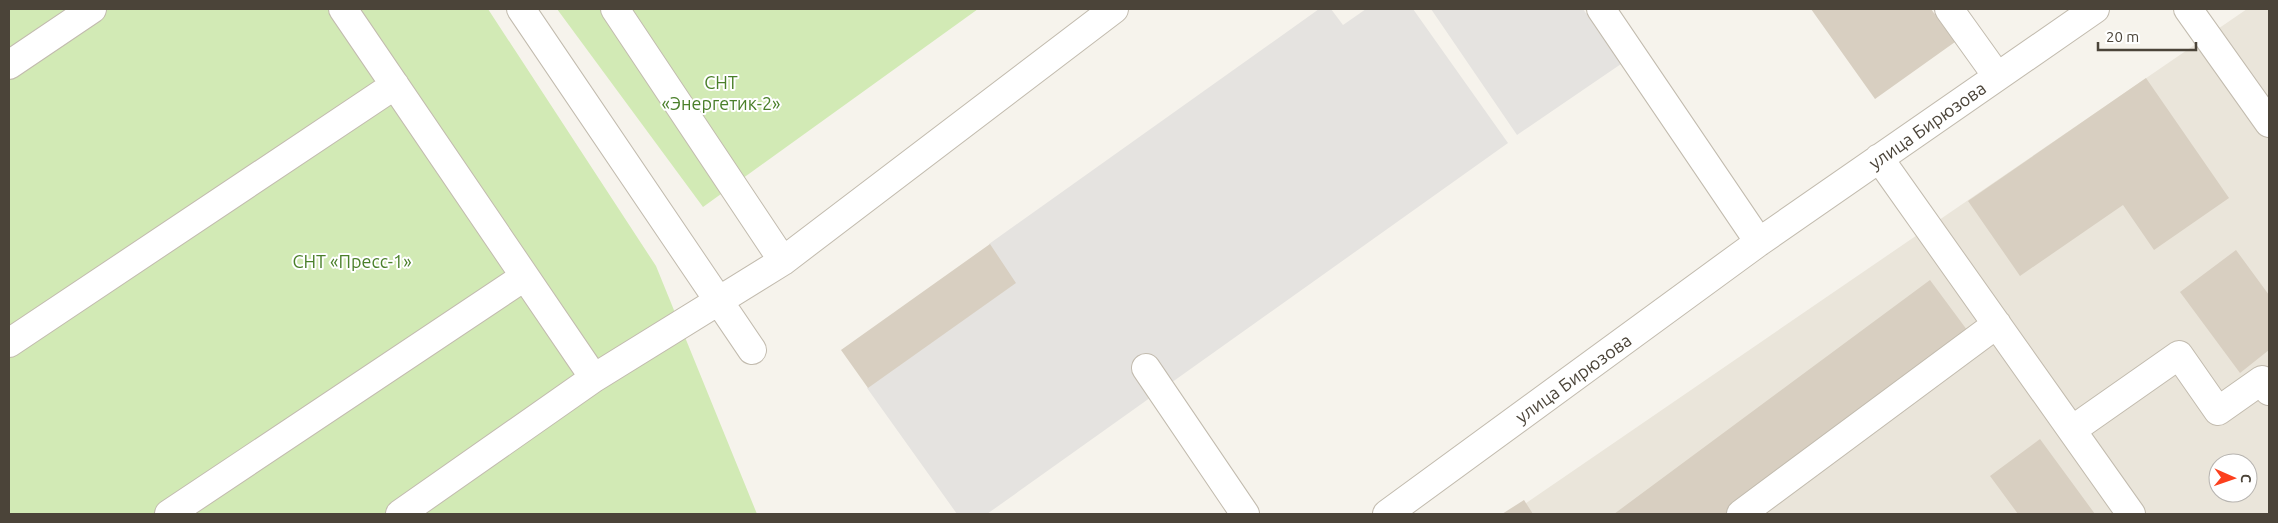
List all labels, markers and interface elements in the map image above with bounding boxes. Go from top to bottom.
scale bar [2098,20,2196,52]
text: 20 m [2106,28,2139,45]
park label: СНТ «Энергетик-2» [661,72,781,113]
street label: улица Бирюзова [1865,77,1989,173]
park label: СНТ «Пресс-1» [292,251,412,271]
street label: улица Бирюзова [1511,329,1635,427]
north arrow [2208,453,2258,503]
text: С [2238,474,2254,483]

